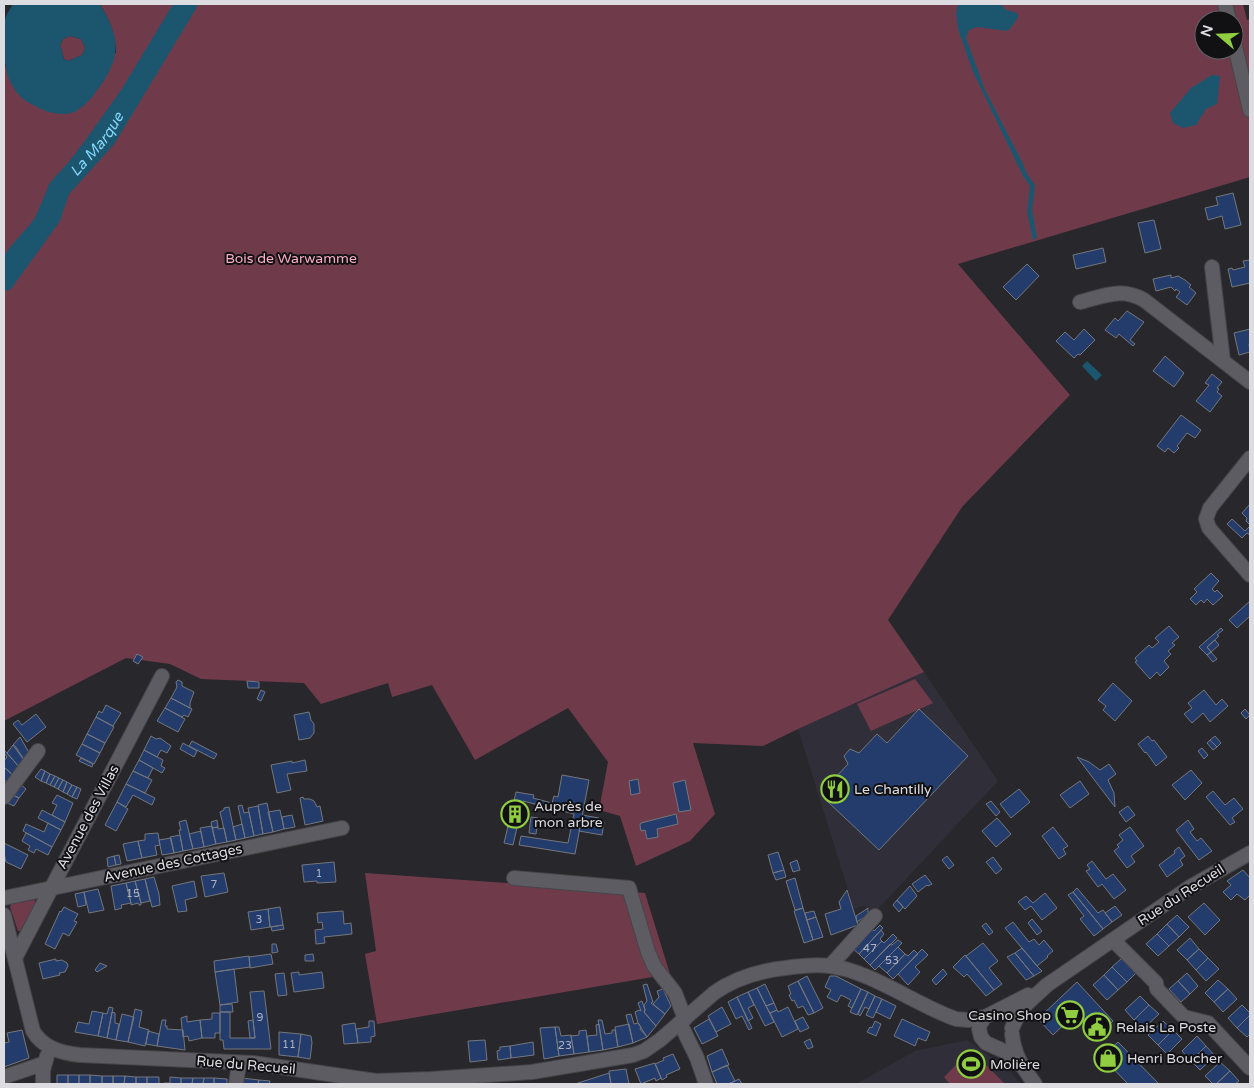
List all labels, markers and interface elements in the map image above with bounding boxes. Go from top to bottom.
north arrow [1194,10,1244,60]
text: N [1197,23,1217,39]
water label: La Marque [66,108,128,180]
park label: Bois de Warwamme [225,250,357,267]
street label: Avenue des Villas [53,762,123,872]
restaurant icon: Le Chantilly [820,774,850,804]
place label: Le Chantilly [854,781,932,798]
place label: Auprès de mon arbre [534,798,603,831]
building icon: Auprès de mon arbre [500,799,530,829]
street label: Avenue des Cottages [102,840,244,886]
street label: Rue du Recueil [1135,861,1227,929]
house number: 1 [316,867,322,880]
house number: 7 [211,878,218,891]
house number: 15 [126,887,140,900]
house number: 3 [256,913,263,926]
house number: 47 [863,942,877,955]
house number: 53 [885,954,899,967]
supermarket icon: Casino Shop [1055,1000,1085,1030]
place label: Casino Shop [968,1007,1051,1024]
house number: 9 [257,1011,264,1024]
public building icon: Relais La Poste [1082,1012,1112,1042]
place label: Relais La Poste [1116,1019,1216,1036]
house number: 11 [282,1038,296,1051]
house number: 23 [558,1039,572,1052]
shop icon: Henri Boucher [1093,1043,1123,1073]
sports icon: Molière [956,1049,986,1079]
place label: Henri Boucher [1127,1050,1223,1067]
street label: Rue du Recueil [196,1052,296,1078]
place label: Molière [990,1056,1040,1073]

